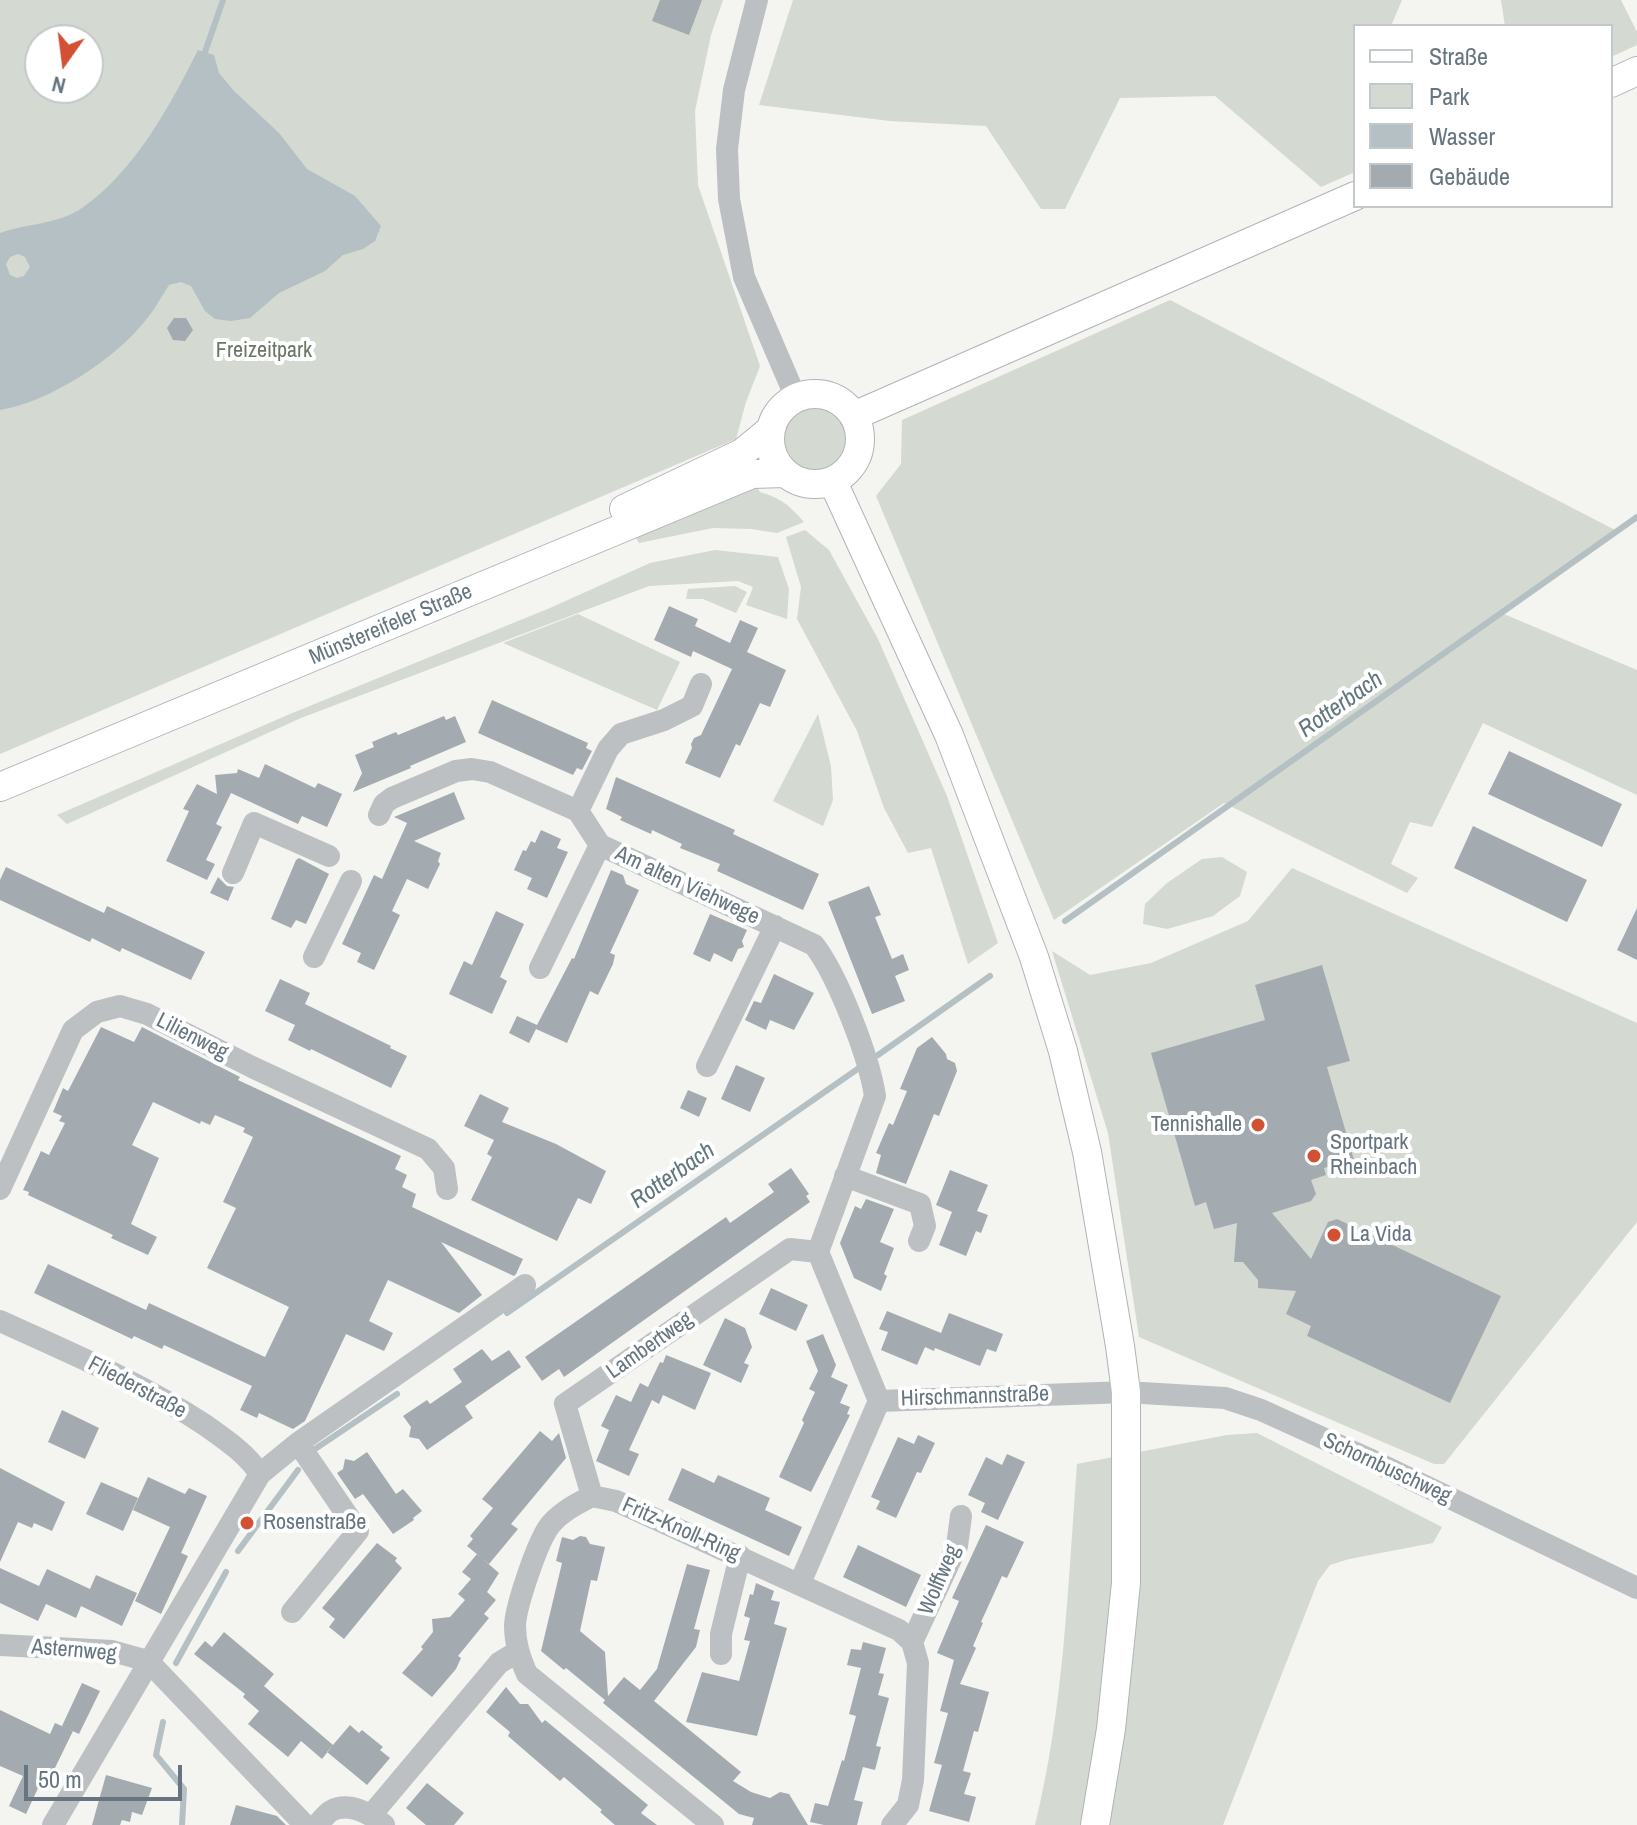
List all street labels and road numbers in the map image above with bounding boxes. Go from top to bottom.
street label: Münstereifeler Straße [306,579,476,671]
street label: Am alten Viehwege [611,841,763,931]
street label: Lilienweg [152,1008,232,1066]
street label: Lambertweg [602,1307,698,1385]
street label: Fliederstraße [83,1351,191,1425]
street label: Hirschmannstraße [900,1381,1050,1413]
street label: Schornbuschweg [1319,1428,1455,1510]
street label: Fritz-Knoll-Ring [618,1492,744,1568]
street label: Wolffweg [913,1541,967,1619]
street label: Asternweg [30,1634,118,1668]

